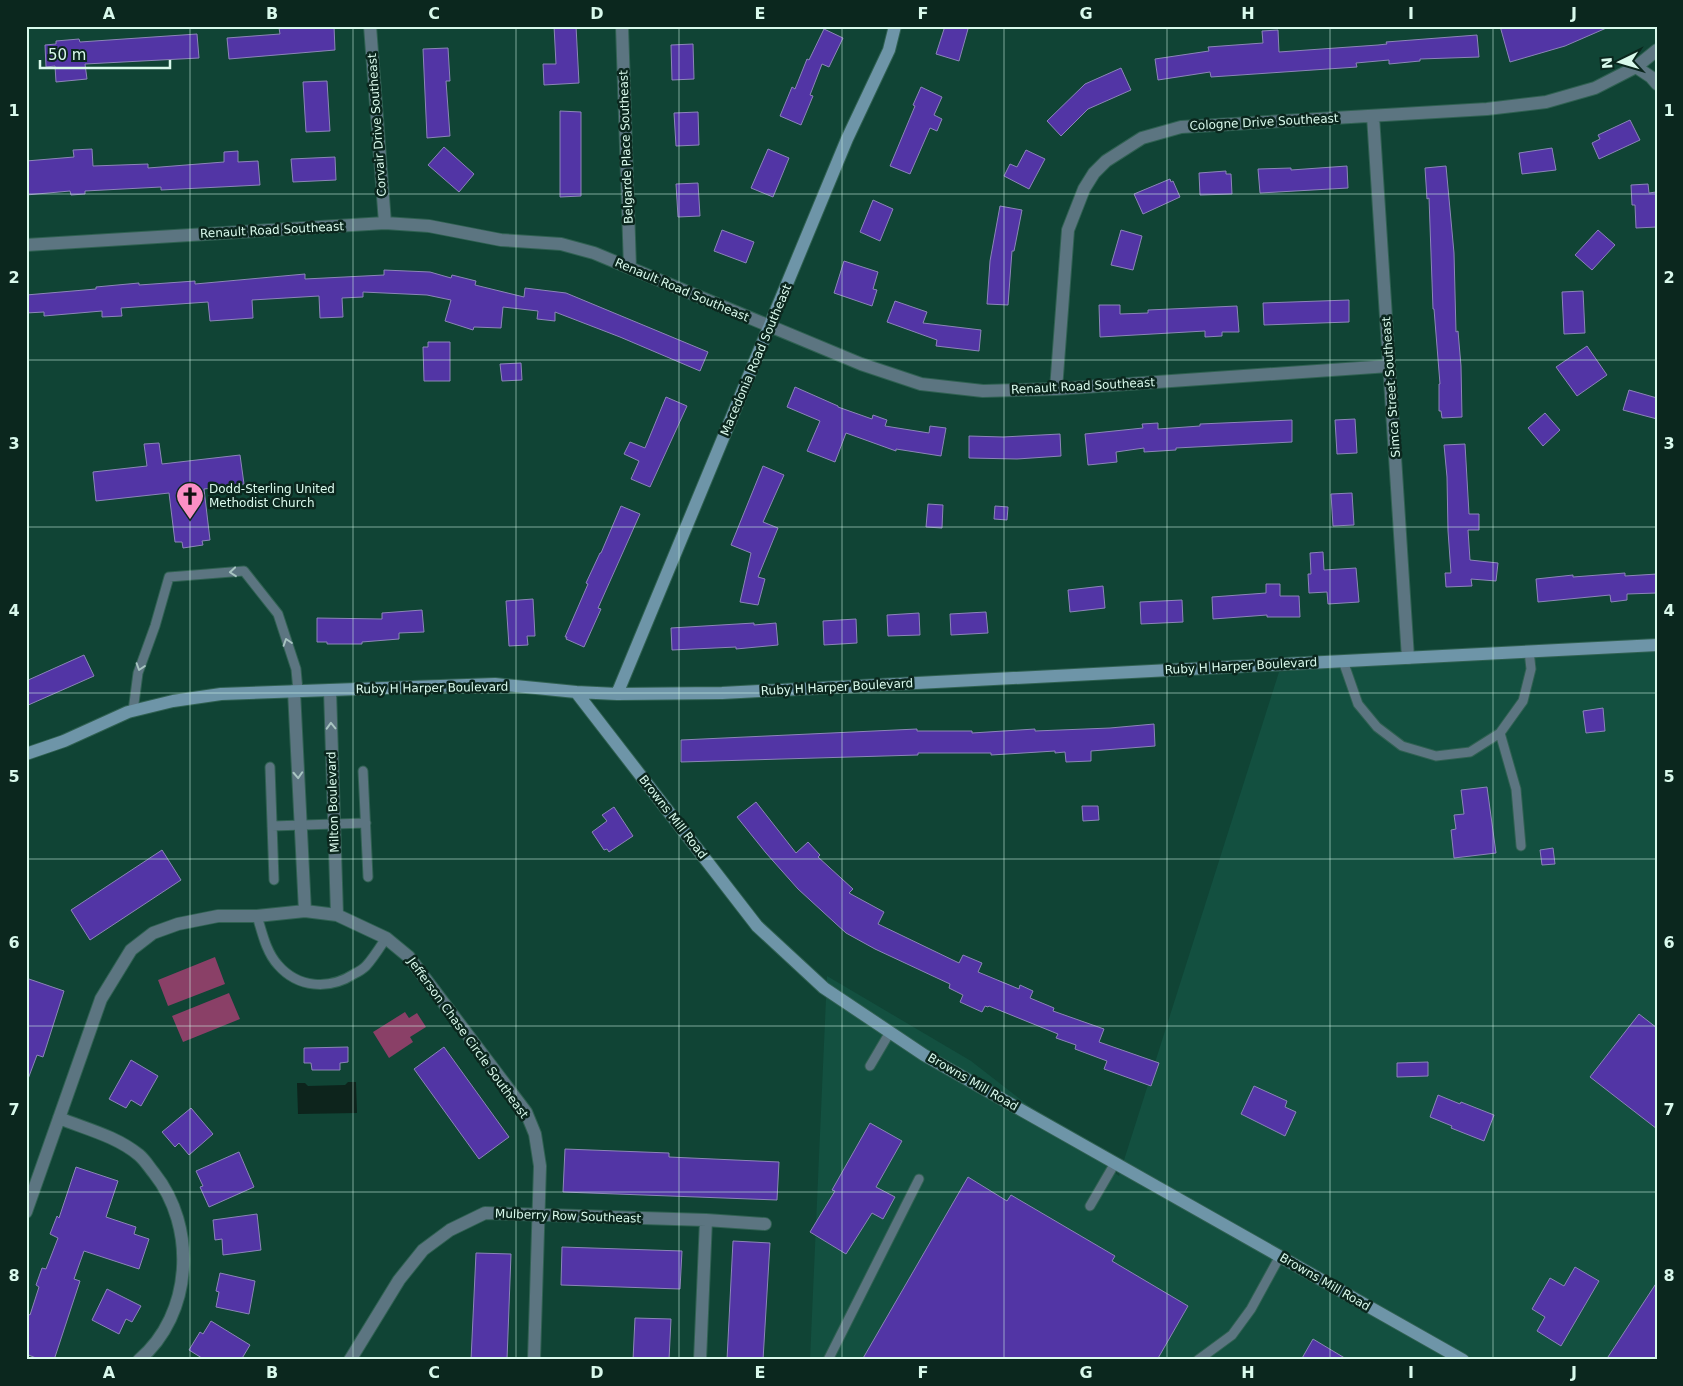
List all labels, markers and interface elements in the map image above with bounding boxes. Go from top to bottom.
text: A [103,4,116,23]
text: B [266,4,278,23]
text: C [428,4,440,23]
text: D [590,4,604,23]
text: E [755,4,765,23]
text: F [918,4,928,23]
text: G [1079,4,1093,23]
text: H [1241,4,1255,23]
text: I [1408,4,1414,23]
text: J [1570,4,1577,23]
scale bar [40,38,170,70]
north arrow [1596,38,1646,88]
text: 50 m [48,46,86,64]
street label: Corvair Drive Southeast [365,53,389,197]
text: N [1599,57,1616,70]
street label: Belgarde Place Southeast [616,70,636,224]
text: 1 [8,101,20,120]
text: 1 [1663,101,1675,120]
street label: Cologne Drive Southeast [1189,111,1339,133]
street label: Renault Road Southeast [200,219,345,241]
street label: Renault Road Southeast [613,255,751,325]
text: 2 [8,268,20,287]
text: 2 [1663,268,1675,287]
street label: Macedonia Road Southeast [718,282,794,438]
street label: Simca Street Southeast [1379,316,1403,458]
street label: Renault Road Southeast [1011,375,1156,397]
text: 3 [8,434,20,453]
text: 3 [1663,434,1675,453]
church icon: Dodd-Sterling United Methodist Church [175,481,205,520]
place label: Dodd-Sterling United Methodist Church [209,482,335,510]
one-way arrow [229,566,237,577]
text: 4 [8,601,20,620]
text: 4 [1663,601,1675,620]
one-way arrow [283,638,293,646]
street label: Ruby H Harper Boulevard [1164,655,1318,677]
one-way arrow [136,663,146,671]
street label: Ruby H Harper Boulevard [760,676,914,698]
street label: Ruby H Harper Boulevard [356,680,508,696]
one-way arrow [325,722,336,730]
street label: Milton Boulevard [324,751,342,853]
text: 5 [8,767,20,786]
text: 5 [1663,767,1675,786]
one-way arrow [292,771,303,779]
street label: Browns Mill Road [636,772,710,862]
text: 6 [8,933,20,952]
text: 6 [1663,933,1675,952]
street label: Jefferson Chase Circle Southeast [404,954,531,1121]
street label: Browns Mill Road [925,1050,1021,1114]
text: 7 [8,1100,20,1119]
text: 7 [1663,1100,1675,1119]
street label: Mulberry Row Southeast [495,1206,642,1226]
street label: Browns Mill Road [1277,1250,1373,1314]
text: 8 [8,1266,20,1285]
text: 8 [1663,1266,1675,1285]
text: A [103,1363,116,1382]
text: B [266,1363,278,1382]
text: C [428,1363,440,1382]
text: D [590,1363,604,1382]
text: E [755,1363,765,1382]
text: F [918,1363,928,1382]
text: G [1079,1363,1093,1382]
text: H [1241,1363,1255,1382]
text: I [1408,1363,1414,1382]
text: J [1570,1363,1577,1382]

